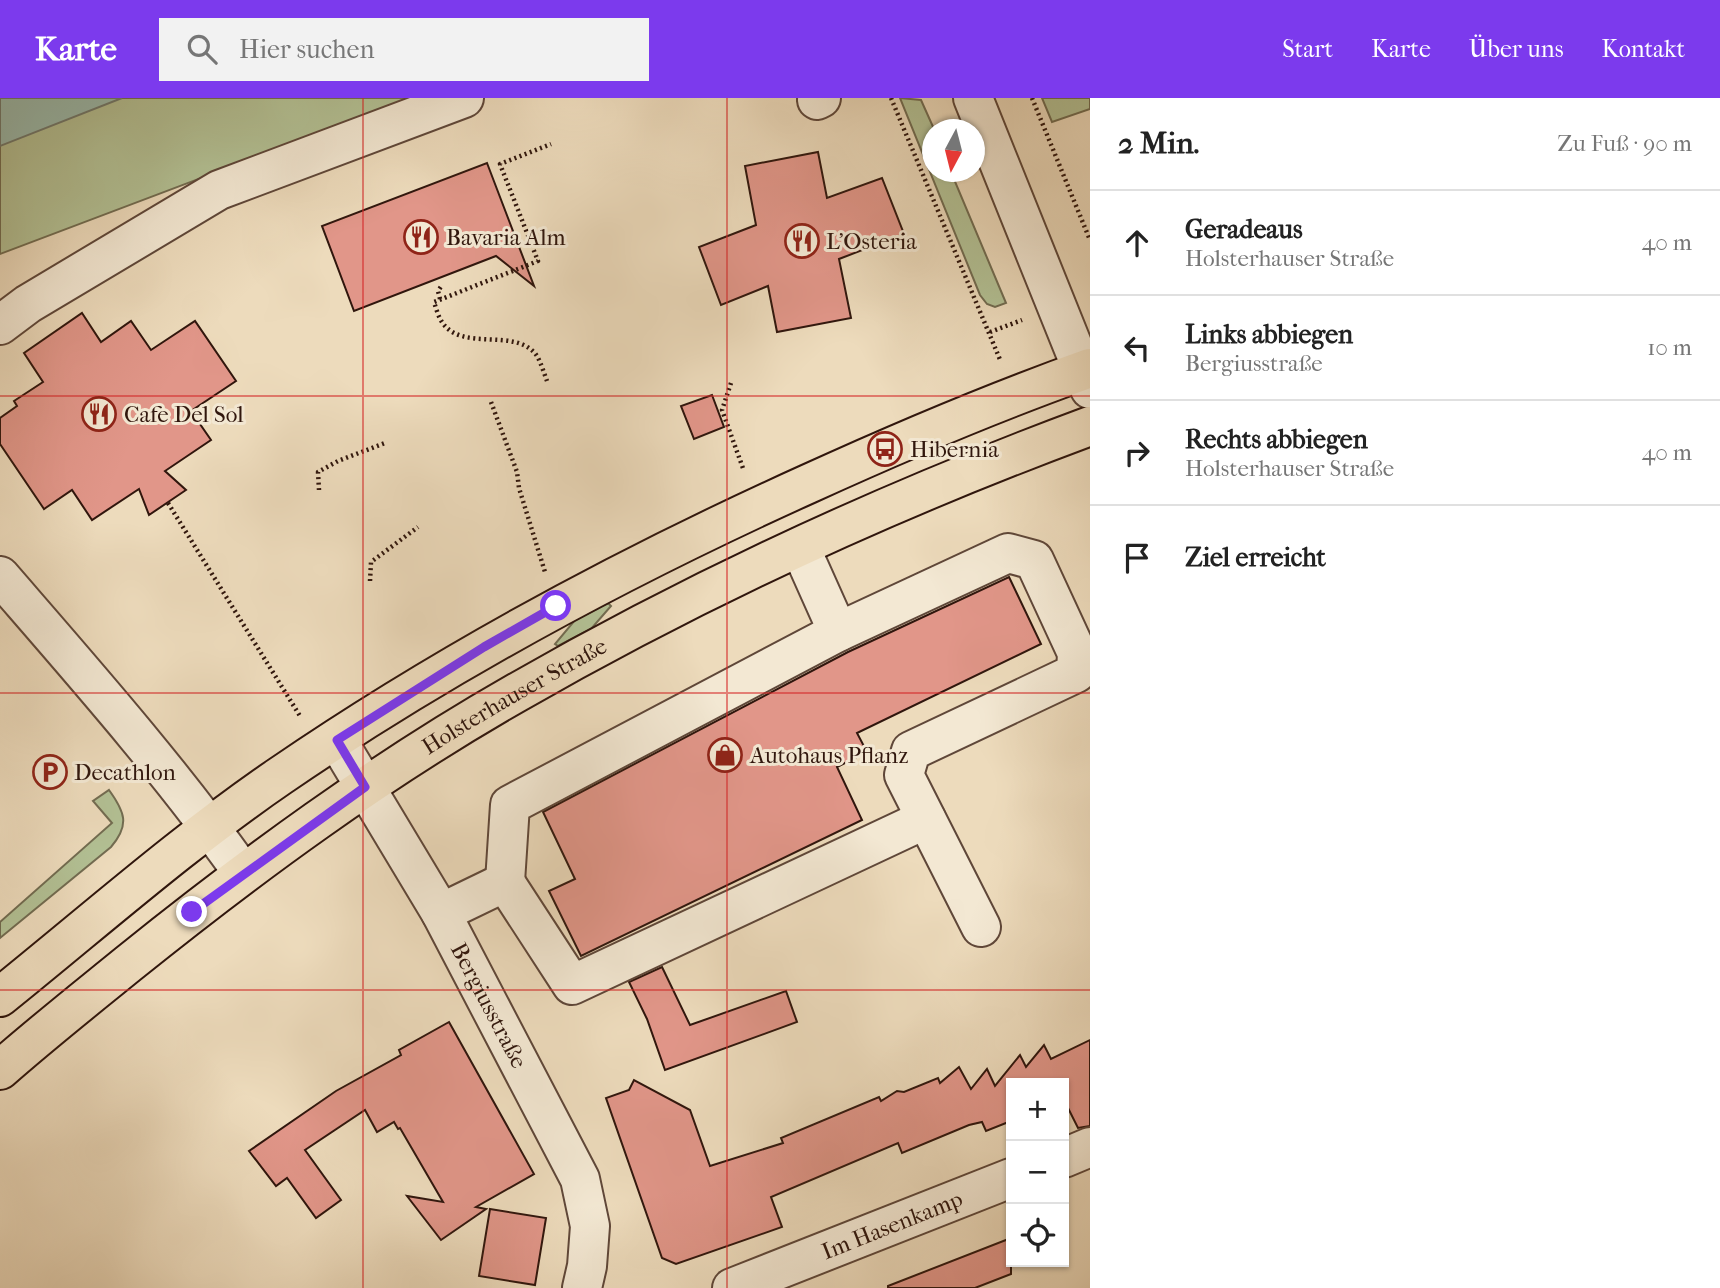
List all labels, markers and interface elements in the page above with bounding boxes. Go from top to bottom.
search box [159,18,649,81]
text: Karte [35,30,117,69]
icon: search [183,30,221,68]
text: Hier suchen [239,34,375,65]
text: Start [1282,35,1333,63]
text: Karte [1371,35,1431,63]
text: Über uns [1469,35,1564,63]
text: Kontakt [1602,35,1685,63]
north arrow [922,119,985,182]
text: 2 Min. [1118,126,1199,161]
text: Zu Fuß · 90 m [1557,130,1692,157]
text: Geradeaus [1185,214,1303,245]
restaurant icon: Bavaria Alm [402,218,440,256]
restaurant icon: L'Osteria [783,222,821,260]
place label: Bavaria Alm [446,224,566,251]
icon: ahead [1118,224,1156,262]
place label: L'Osteria [826,228,917,255]
text: 40 m [1642,229,1692,256]
text: Holsterhauser Straße [1185,245,1394,272]
text: Links abbiegen [1185,319,1353,350]
icon: left [1118,329,1156,367]
text: 10 m [1647,334,1692,361]
text: Bergiusstraße [1185,350,1323,377]
restaurant icon: Cafe Del Sol [80,395,118,433]
place label: Cafe Del Sol [124,401,244,428]
text: Rechts abbiegen [1185,424,1368,455]
bus stop icon: Hibernia [866,430,904,468]
icon: right [1118,434,1156,472]
place label: Hibernia [910,436,999,463]
text: 40 m [1642,439,1692,466]
text: Holsterhauser Straße [1185,455,1394,482]
icon: arrive [1118,539,1156,577]
text: Ziel erreicht [1185,542,1326,573]
route start [540,590,571,621]
street label: Holsterhauser Straße [417,632,611,760]
shop icon: Autohaus Pflanz [706,736,744,774]
place label: Autohaus Pflanz [749,742,908,769]
parking icon: Decathlon [31,753,69,791]
place label: Decathlon [74,759,177,786]
route end [176,896,207,927]
street label: Bergiusstraße [445,938,533,1073]
map controls [1006,1078,1069,1267]
button: + [1006,1078,1069,1141]
button: − [1006,1141,1069,1204]
street label: Im Hasenkamp [818,1185,966,1265]
button: locate [1006,1204,1069,1267]

